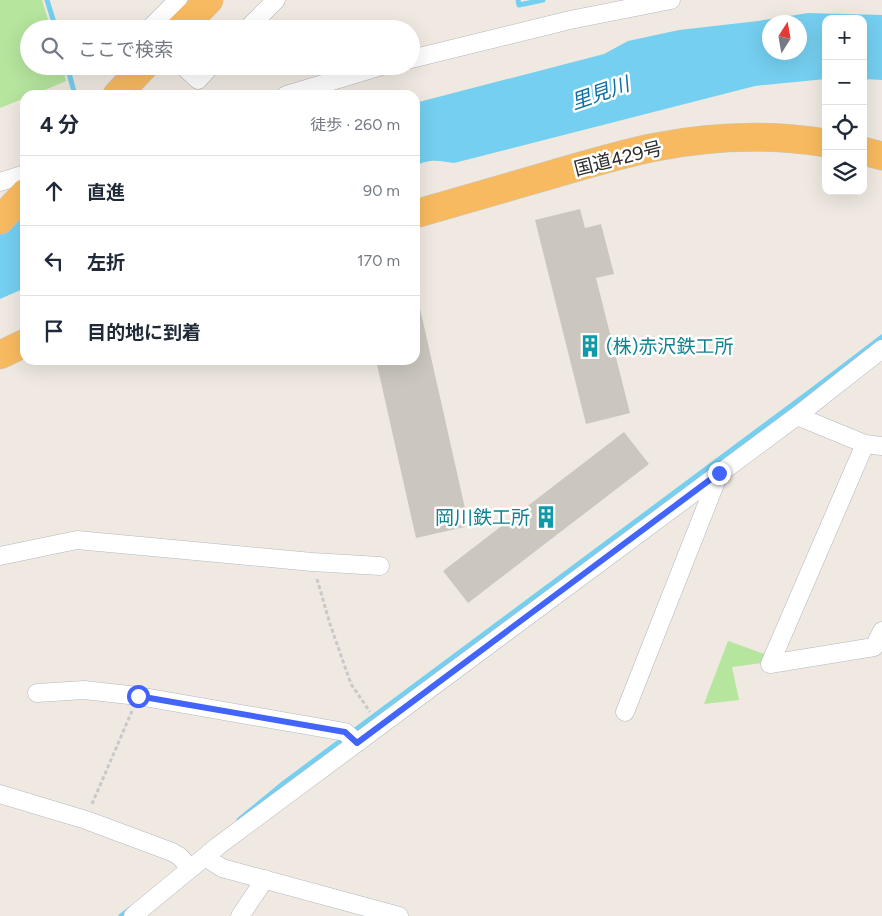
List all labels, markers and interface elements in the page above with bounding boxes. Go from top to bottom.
north arrow [762,15,807,60]
map controls [822,15,867,195]
button: + [822,15,867,60]
search box [20,20,420,75]
icon: search [38,34,66,62]
text: ここで検索 [78,38,173,61]
button: − [822,60,867,105]
water label: 里見川 [568,71,634,114]
button: locate [822,105,867,150]
text: 4 分 [40,112,79,137]
text: 徒歩 · 260 m [310,115,400,134]
street label: 国道429号 [572,136,665,181]
button: layers [822,150,867,195]
icon: ahead [40,177,68,205]
text: 直進 [87,181,125,204]
text: 90 m [363,181,400,200]
icon: left [40,247,68,275]
text: 左折 [87,251,125,274]
text: 170 m [357,251,400,270]
icon: arrive [40,317,68,345]
text: 目的地に到着 [87,321,201,344]
building icon: (株)赤沢鉄工所 [577,333,603,359]
place label: (株)赤沢鉄工所 [606,335,733,358]
route end [708,462,731,485]
building icon: 岡川鉄工所 [533,504,559,530]
place label: 岡川鉄工所 [435,506,530,529]
route start [127,685,150,708]

